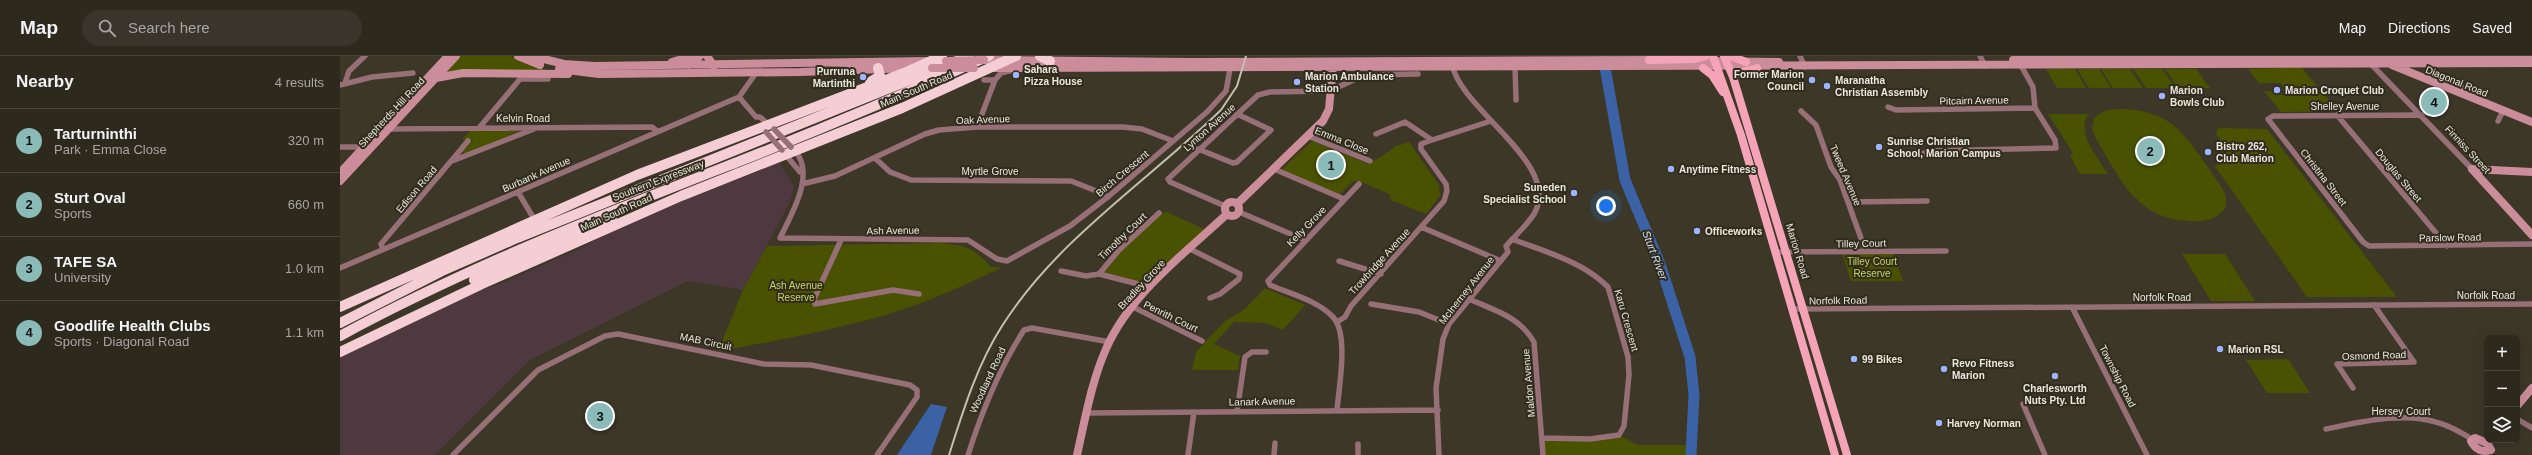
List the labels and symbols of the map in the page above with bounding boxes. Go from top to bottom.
place label: Sahara Pizza House [1024,64,1083,87]
street label: Diagonal Road [2424,64,2490,99]
place label: Purruna Martinthi [813,66,855,89]
street label: Main South Road [878,69,954,110]
place label: Former Marion Council [1734,69,1804,92]
marker: Sahara Pizza House [1011,70,1021,80]
place label: Marion Ambulance Station [1305,71,1395,94]
marker: Purruna Martinthi [858,72,868,82]
street label: Shepherds Hill Road [356,75,427,150]
marker: Former Marion Council [1807,75,1817,85]
place label: Maranatha Christian Assembly [1835,75,1928,98]
marker: Marion Ambulance Station [1292,77,1302,87]
marker: Maranatha Christian Assembly [1822,81,1832,91]
place label: Marion Bowls Club [2170,85,2224,108]
marker: Marion Croquet Club [2272,85,2282,95]
place label: Marion Croquet Club [2285,85,2384,96]
pin: 4 [2421,87,2447,117]
marker: Marion Bowls Club [2157,91,2167,101]
street label: Pitcairn Avenue [1939,94,2009,107]
street label: Lynton Avenue [1181,101,1238,153]
street label: Shelley Avenue [2311,101,2380,112]
street label: Kelvin Road [496,113,550,124]
street label: Oak Avenue [956,113,1011,126]
street label: Finniss Street [2443,123,2493,176]
street label: Emma Close [1313,125,1371,156]
place label: Sunrise Christian School, Marion Campus [1887,136,2001,159]
pin: 2 [2137,136,2163,166]
place label: Bistro 262, Club Marion [2216,141,2274,164]
marker: Sunrise Christian School, Marion Campus [1874,142,1884,152]
street label: Tweed Avenue [1828,143,1864,208]
street label: Douglas Street [2373,146,2424,204]
marker: Bistro 262, Club Marion [2203,147,2213,157]
street label: Christina Street [2298,147,2349,208]
street label: Birch Crescent [1094,148,1151,199]
pin: 1 [1318,150,1344,180]
street label: Burbank Avenue [501,154,572,194]
street label: Southern Expressway [611,158,706,203]
street label: Edison Road [394,164,439,215]
marker: Anytime Fitness [1666,164,1676,174]
place label: Anytime Fitness [1679,164,1757,175]
street label: Myrtle Grove [961,166,1019,177]
place label: Suneden Specialist School [1483,182,1566,205]
marker: Suneden Specialist School [1569,188,1579,198]
street label: Main South Road [579,192,654,233]
your location [1596,196,1616,216]
street label: Kelly Grove [1284,204,1329,249]
street label: Timothy Court [1096,211,1149,262]
street label: Marion Road [1784,222,1811,280]
street label: Ash Avenue [866,225,920,236]
street label: Trowbridge Avenue [1347,226,1412,297]
marker: Officeworks [1692,226,1702,236]
place label: Officeworks [1705,226,1763,237]
water label: Sturt River [1640,229,1670,283]
street label: Parslow Road [2419,231,2481,244]
street label: Tilley Court [1836,238,1886,249]
street label: McInerney Avenue [1437,254,1496,326]
park label: Tilley Court Reserve [1847,256,1897,279]
street label: Bradley Grove [1116,257,1167,311]
park label: Ash Avenue Reserve [769,280,823,303]
street label: Karu Crescent [1612,288,1641,353]
street label: Norfolk Road [2457,290,2515,301]
street label: Norfolk Road [2133,292,2191,303]
street label: Norfolk Road [1809,294,1867,307]
street label: Penrith Court [1142,299,1200,334]
street label: MAB Circuit [679,331,733,352]
street label: Township Road [2097,343,2138,409]
marker: Marion RSL [2215,344,2225,354]
place label: Marion RSL [2228,344,2284,355]
street label: Woodland Road [967,345,1008,415]
street label: Maldon Avenue [1520,348,1537,418]
street label: Osmond Road [2342,349,2406,362]
marker: 99 Bikes [1849,354,1859,364]
place label: 99 Bikes [1862,354,1903,365]
place label: Revo Fitness Marion [1952,358,2015,381]
marker: Revo Fitness Marion [1939,364,1949,374]
marker: Charlesworth Nuts Pty. Ltd [2050,371,2060,381]
place label: Charlesworth Nuts Pty. Ltd [2023,383,2087,406]
street label: Lanark Avenue [1229,395,1296,408]
pin: 3 [587,401,613,431]
street label: Hersey Court [2372,406,2431,417]
marker: Harvey Norman [1934,418,1944,428]
place label: Harvey Norman [1947,418,2021,429]

